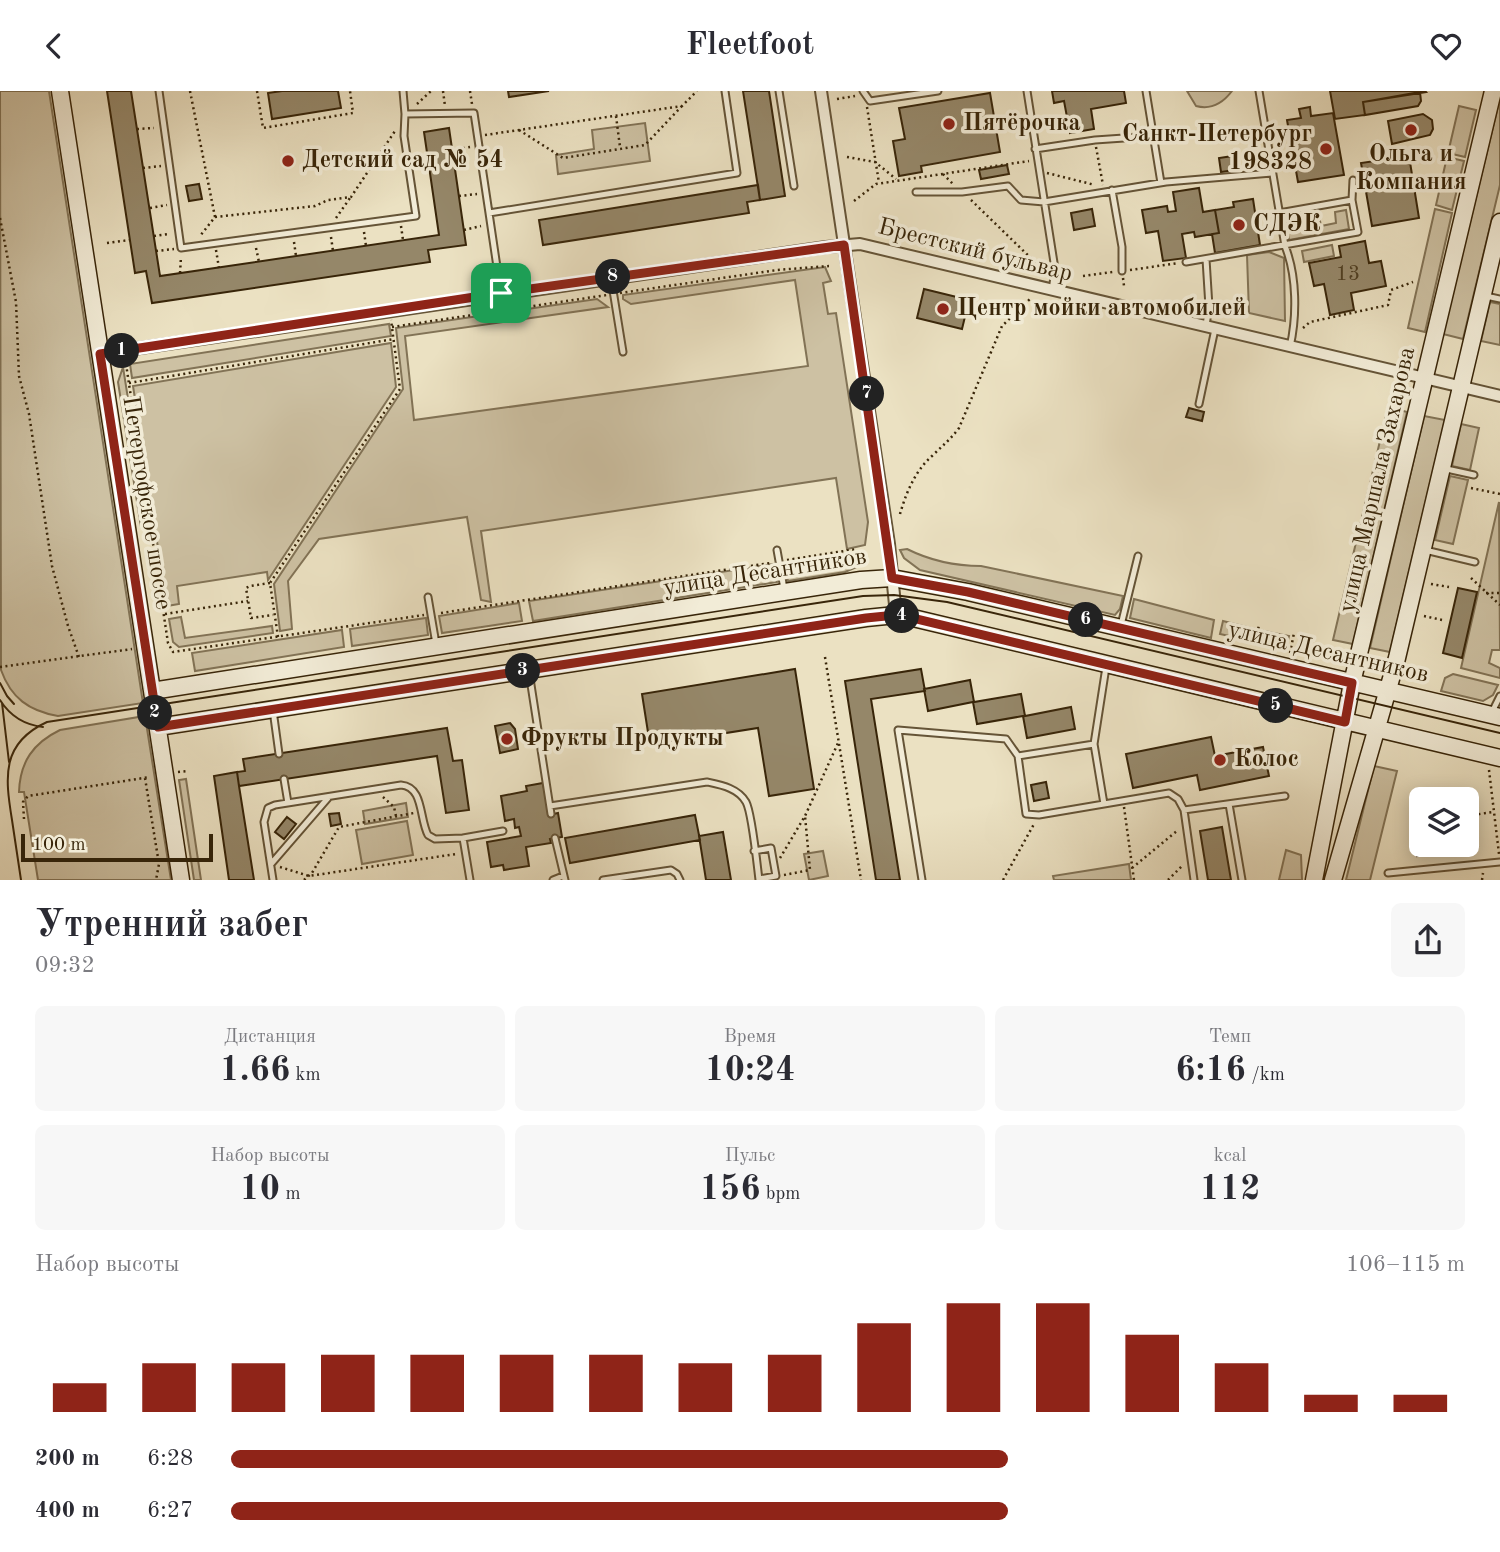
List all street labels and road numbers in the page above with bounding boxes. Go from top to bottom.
street label: Брестский бульвар [875,215,1075,287]
street label: улица Маршала Захарова [1336,345,1420,615]
street label: Петергофское шоссе [117,394,175,612]
street label: улица Десантников [662,545,868,601]
street label: улица Десантников [1225,618,1431,688]

